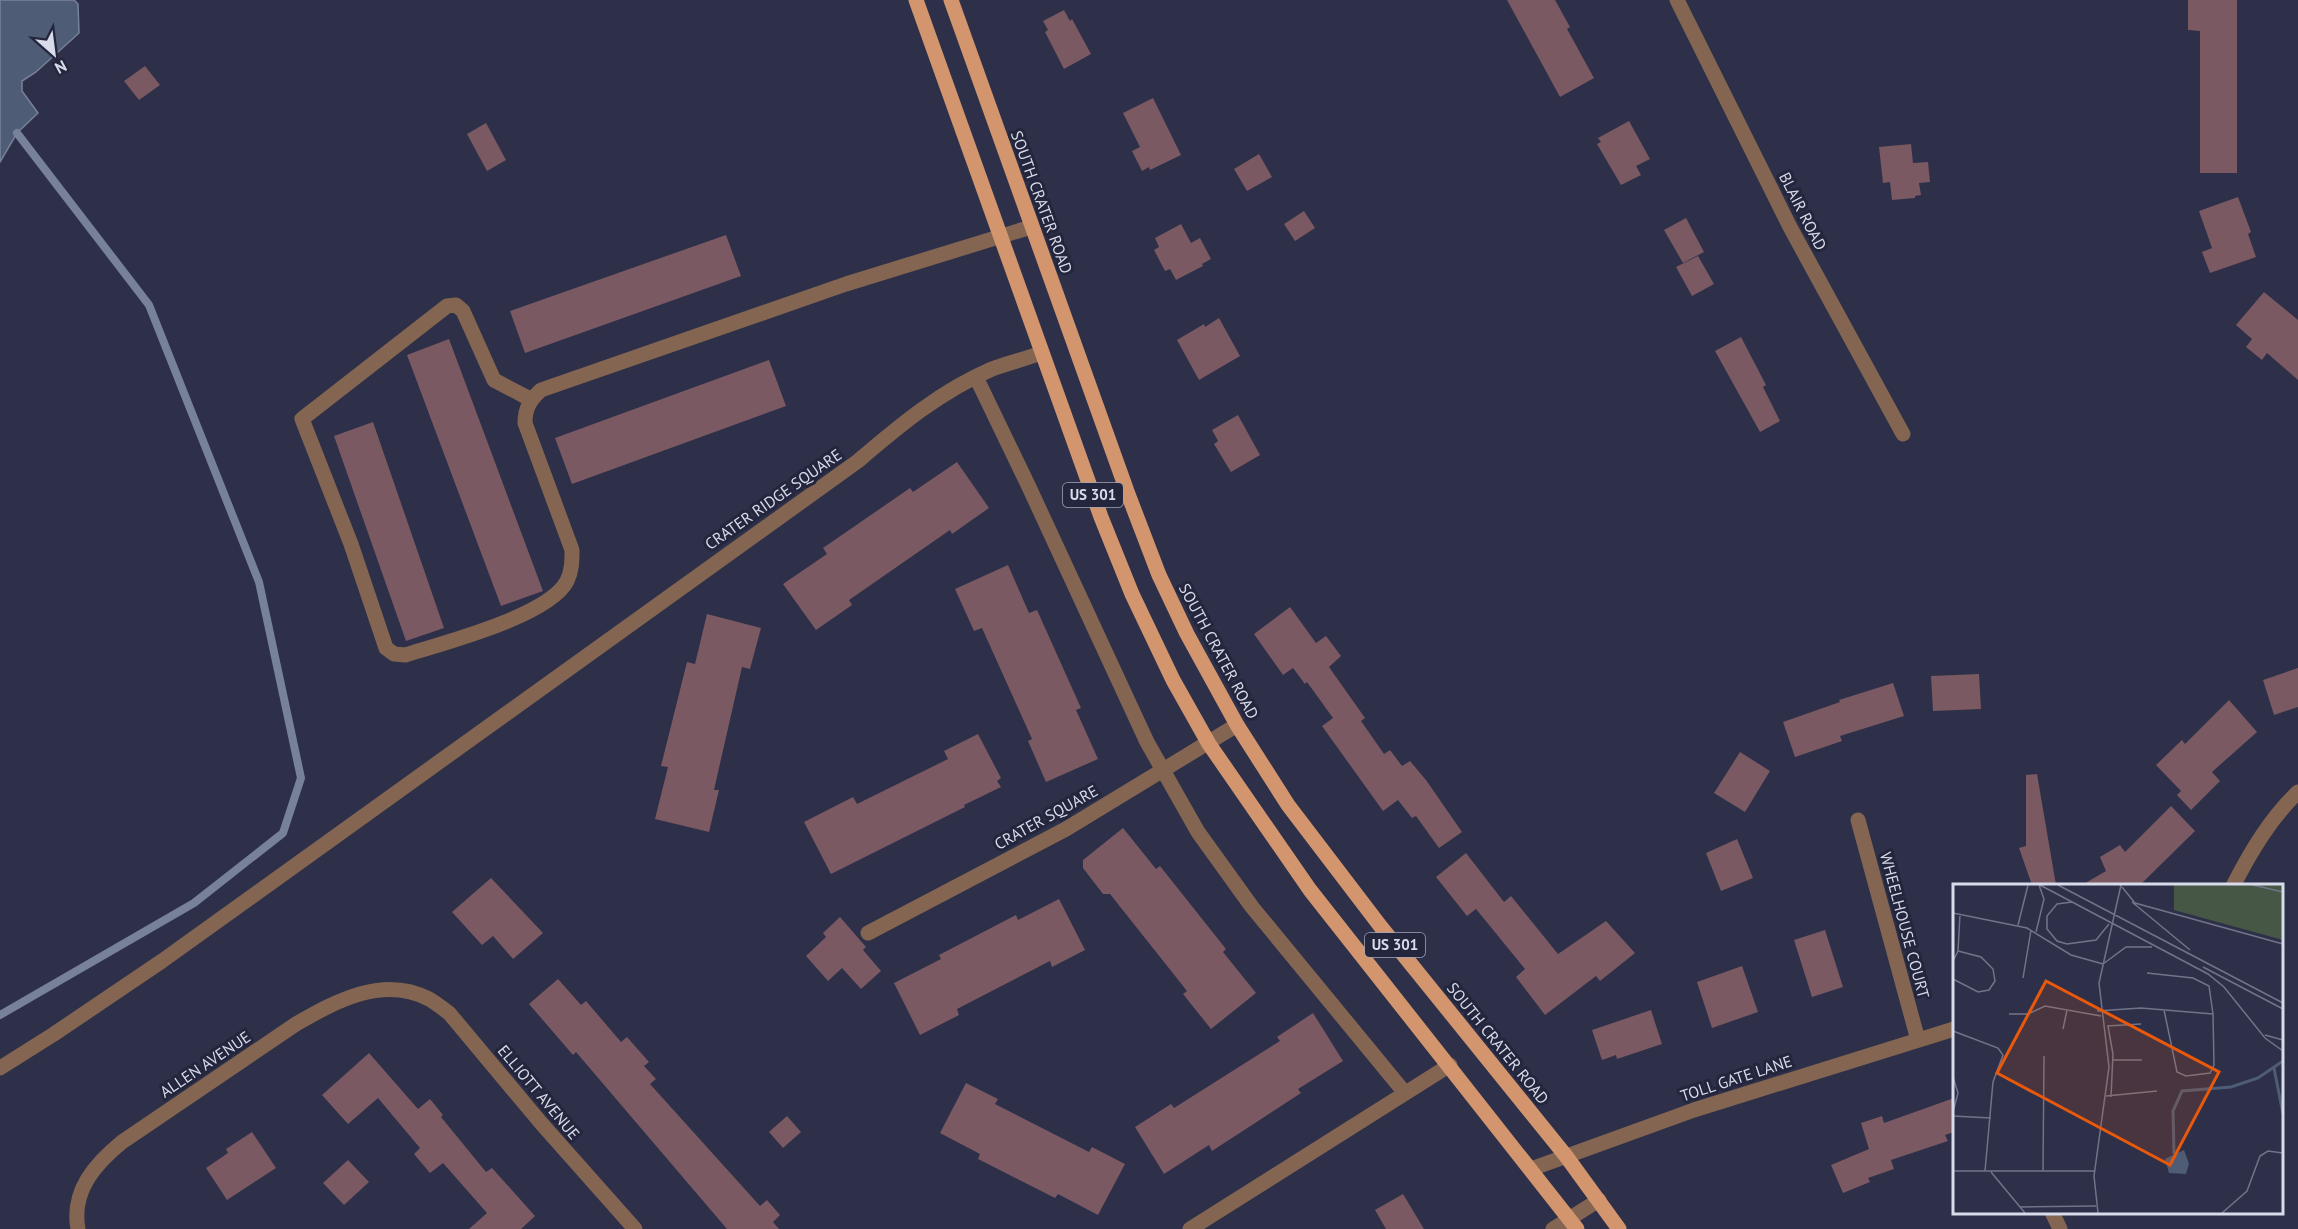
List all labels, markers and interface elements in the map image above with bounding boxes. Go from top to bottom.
north arrow [24,24,84,84]
text: N [52,56,70,79]
street label: SOUTH CRATER ROAD [1007,128,1077,276]
street label: BLAIR ROAD [1775,169,1831,253]
street label: CRATER RIDGE SQUARE [701,444,845,554]
road number: US 301 [1063,483,1123,507]
street label: SOUTH CRATER ROAD [1175,580,1263,722]
street label: CRATER SQUARE [991,780,1101,854]
street label: WHEELHOUSE COURT [1876,850,1934,1000]
inset map [1953,884,2283,1214]
road number: US 301 [1365,933,1425,957]
street label: SOUTH CRATER ROAD [1443,978,1553,1108]
street label: ALLEN AVENUE [156,1026,254,1102]
street label: ELLIOTT AVENUE [494,1041,584,1143]
street label: TOLL GATE LANE [1678,1051,1794,1105]

